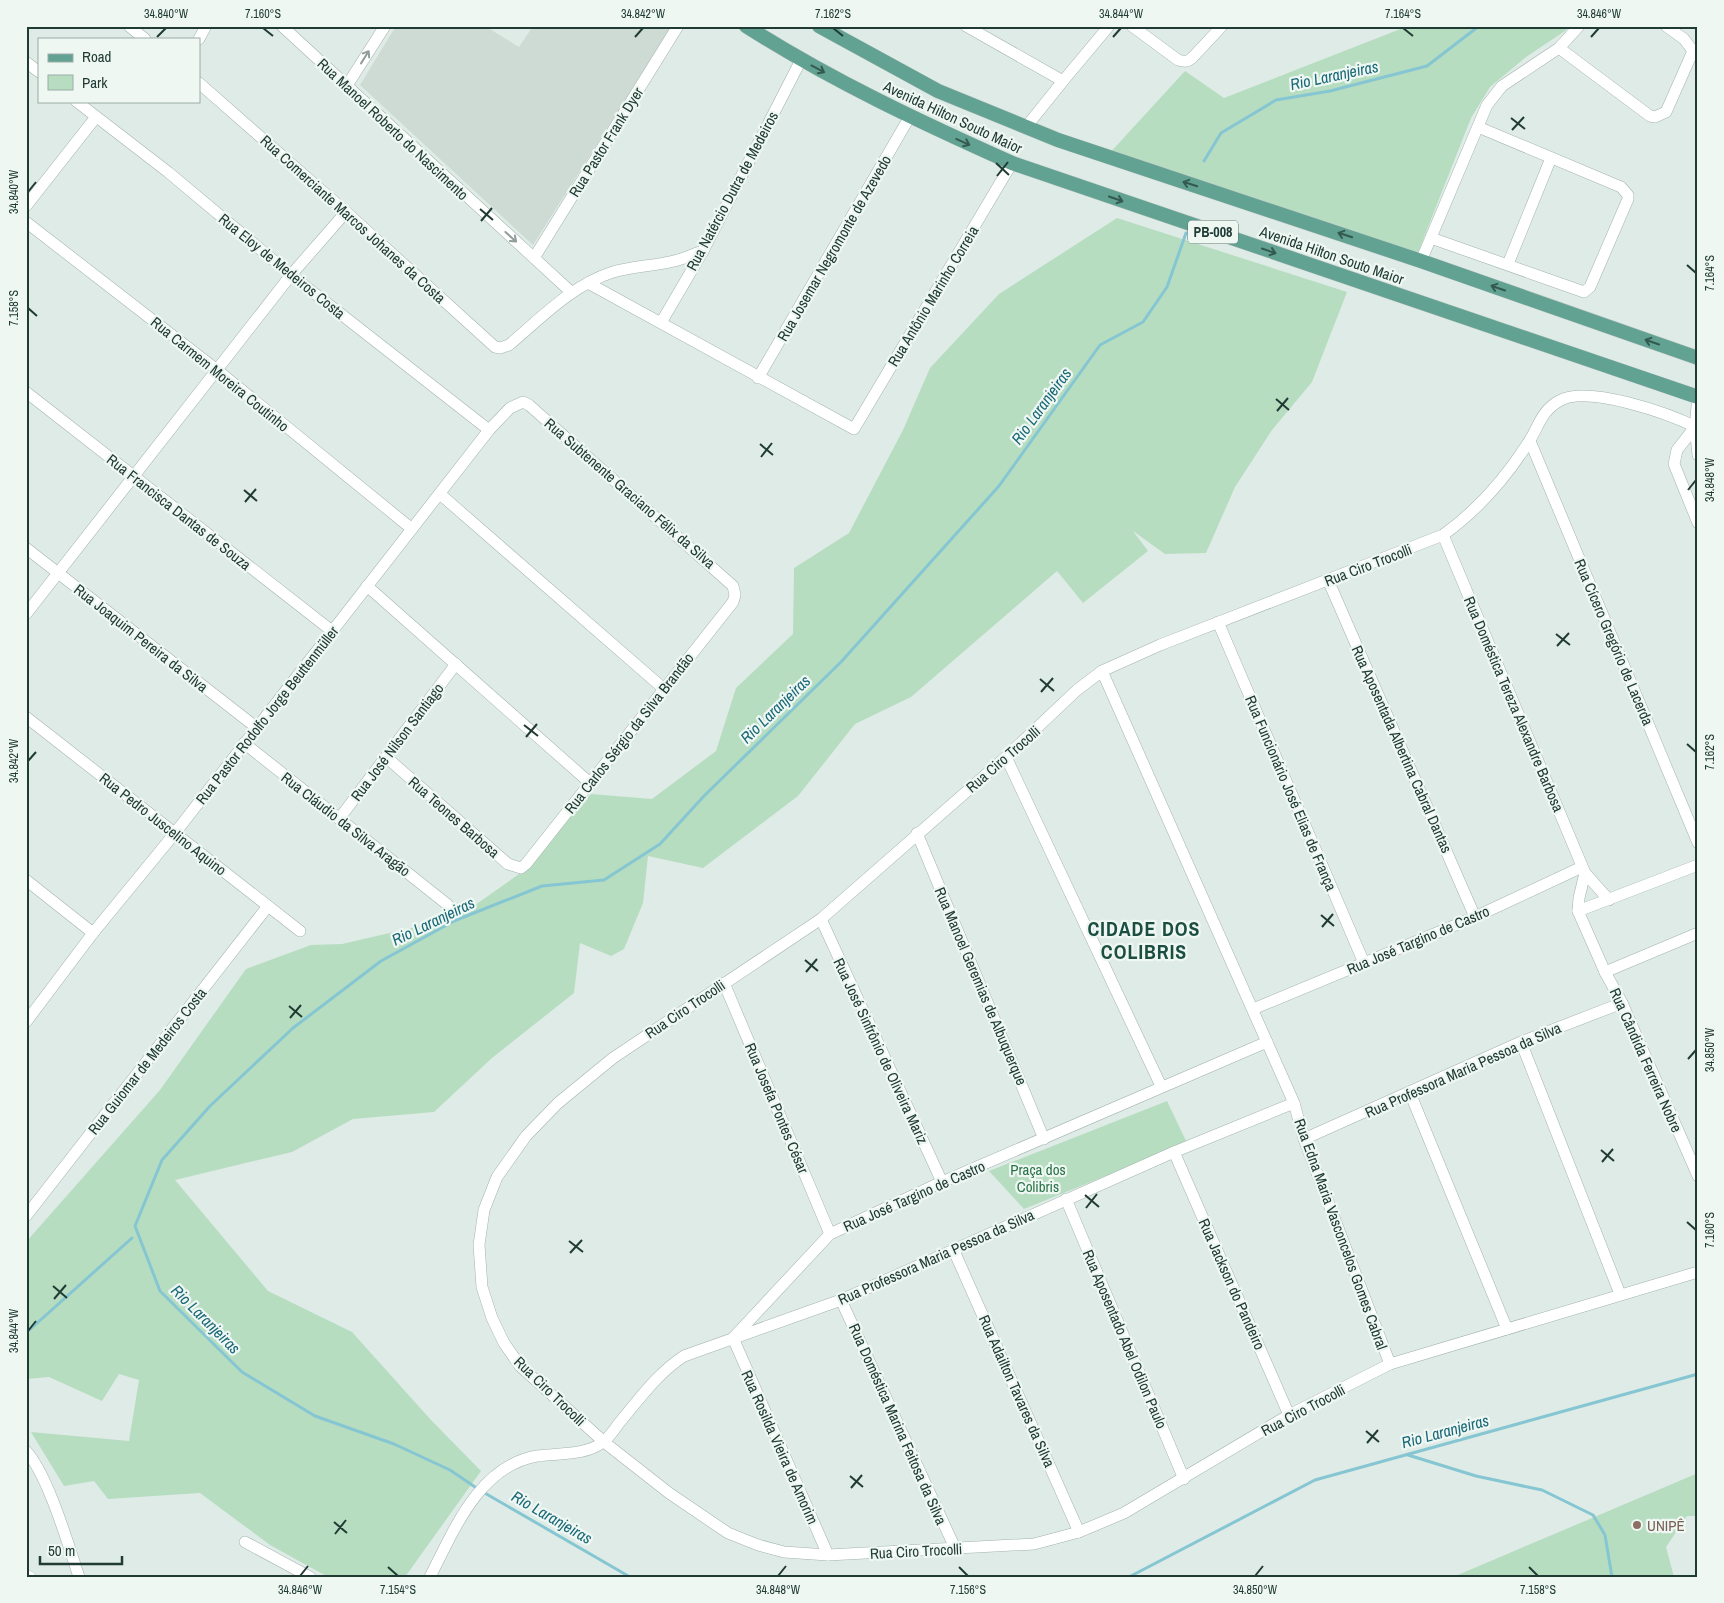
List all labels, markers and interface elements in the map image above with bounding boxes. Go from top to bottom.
text: 34.840°W [144,6,189,22]
text: 7.160°S [245,6,281,22]
text: 34.842°W [621,6,666,22]
text: 7.162°S [815,6,851,22]
text: 34.844°W [1099,6,1144,22]
text: 7.164°S [1385,6,1421,22]
text: 34.846°W [1577,6,1622,22]
legend [38,38,200,102]
text: Road [82,46,111,67]
one-way arrow [361,50,371,64]
street label: Rua Manoel Roberto do Nascimento [313,53,473,205]
water label: Rio Laranjeiras [1288,55,1381,95]
one-way arrow [811,64,826,74]
text: Park [82,72,108,93]
street label: Avenida Hilton Souto Maior [879,75,1026,158]
street label: Rua Pastor Frank Dyer [564,83,648,201]
street label: Rua Natércio Dutra de Medeiros [681,108,783,274]
street label: Rua Comerciante Marcos Johanes da Costa [256,130,450,308]
one-way arrow [956,137,971,147]
street label: Rua Josemar Negromonte de Azevedo [772,151,896,345]
text: 34.840°W [6,169,22,214]
one-way arrow [1183,179,1199,188]
one-way arrow [1107,194,1123,204]
street label: Rua Eloy de Medeiros Costa [214,208,350,324]
road number: PB-008 [1188,220,1238,243]
street label: Avenida Hilton Souto Maior [1256,220,1407,289]
street label: Rua Antônio Marinho Correia [883,222,983,370]
one-way arrow [1337,230,1353,240]
one-way arrow [504,231,517,243]
one-way arrow [1261,247,1277,256]
text: 7.164°S [1702,255,1718,291]
one-way arrow [1491,283,1507,292]
text: 7.158°S [6,290,22,326]
street label: Rua Carmem Moreira Coutinho [146,312,294,436]
one-way arrow [1644,337,1660,346]
water label: Rio Laranjeiras [1006,363,1077,449]
street label: Rua Subtenente Graciano Félix da Silva [540,413,720,573]
street label: Rua Francisca Dantas de Souza [102,449,256,575]
text: 34.848°W [1702,457,1718,502]
street label: Rua Ciro Trocolli [1321,539,1415,591]
street label: Rua Cícero Gregório de Lacerda [1569,555,1659,729]
street label: Rua Joaquim Pereira da Silva [70,579,213,697]
street label: Rua Doméstica Tereza Alexandre Barbosa [1459,593,1569,815]
street label: Rua Pastor Rodolfo Jorge Beuttenmüller [191,622,343,808]
street label: Rua Aposentada Albertina Cabral Dantas [1347,642,1457,856]
street label: Rua Carlos Sérgio da Silva Brandão [559,648,699,818]
water label: Rio Laranjeiras [735,670,815,748]
street label: Rua José Nilson Santiago [346,678,448,805]
street label: Rua Funcionário José Elias de França [1240,692,1342,894]
street label: Rua Ciro Trocolli [961,721,1045,797]
text: 7.162°S [1702,734,1718,770]
text: 34.842°W [6,738,22,783]
street label: Rua Cláudio da Silva Aragão [277,767,415,881]
street label: Rua Pedro Juscelino Aquino [95,768,231,880]
street label: Rua Teones Barbosa [404,771,504,863]
street label: Rua Manoel Geremias de Albuquerque [930,884,1032,1088]
water label: Rio Laranjeiras [388,891,479,951]
street label: Rua José Targino de Castro [1343,900,1493,980]
district label: CIDADE DOS COLIBRIS [1088,915,1200,965]
street label: Rua José Sinfrônio de Oliveira Mariz [829,955,933,1147]
street label: Rua Ciro Trocolli [641,974,729,1044]
street label: Rua Guiomar de Medeiros Costa [83,983,211,1139]
street label: Rua Cândida Ferreira Nobre [1605,984,1687,1136]
street label: Rua Professora Maria Pessoa da Silva [1362,1017,1565,1123]
text: 34.850°W [1702,1027,1718,1072]
street label: Rua Josefa Pontes César [740,1039,814,1177]
street label: Rua Edna Maria Vasconcelos Gomes Cabral [1289,1116,1393,1352]
street label: Rua José Targino de Castro [840,1155,988,1237]
park label: Praça dos Colibris [1010,1159,1066,1197]
street label: Rua Professora Maria Pessoa da Silva [835,1204,1038,1310]
text: 7.160°S [1702,1212,1718,1248]
street label: Rua Jackson do Pandeiro [1194,1215,1270,1353]
street label: Rua Aposentado Abel Odilon Paulo [1078,1246,1172,1432]
water label: Rio Laranjeiras [167,1280,246,1359]
text: 34.844°W [6,1308,22,1353]
street label: Rua Adailton Tavares da Silva [974,1311,1060,1471]
street label: Rua Doméstica Marina Feitosa da Silva [844,1320,952,1528]
street label: Rua Ciro Trocolli [510,1351,590,1431]
street label: Rua Rosilda Vieira de Amorim [737,1367,823,1527]
street label: Rua Ciro Trocolli [1257,1379,1349,1441]
water label: Rio Laranjeiras [1399,1409,1492,1453]
water label: Rio Laranjeiras [508,1485,597,1549]
place label: UNIPÊ [1647,1515,1685,1536]
marker: UNIPÊ [1631,1519,1643,1531]
scale bar [40,1533,122,1565]
street label: Rua Ciro Trocolli [869,1538,963,1564]
text: 50 m [48,1540,75,1561]
text: 34.846°W [278,1582,323,1598]
text: 7.154°S [380,1582,416,1598]
text: 34.848°W [756,1582,801,1598]
text: 7.156°S [950,1582,986,1598]
text: 34.850°W [1233,1582,1278,1598]
text: 7.158°S [1520,1582,1556,1598]

